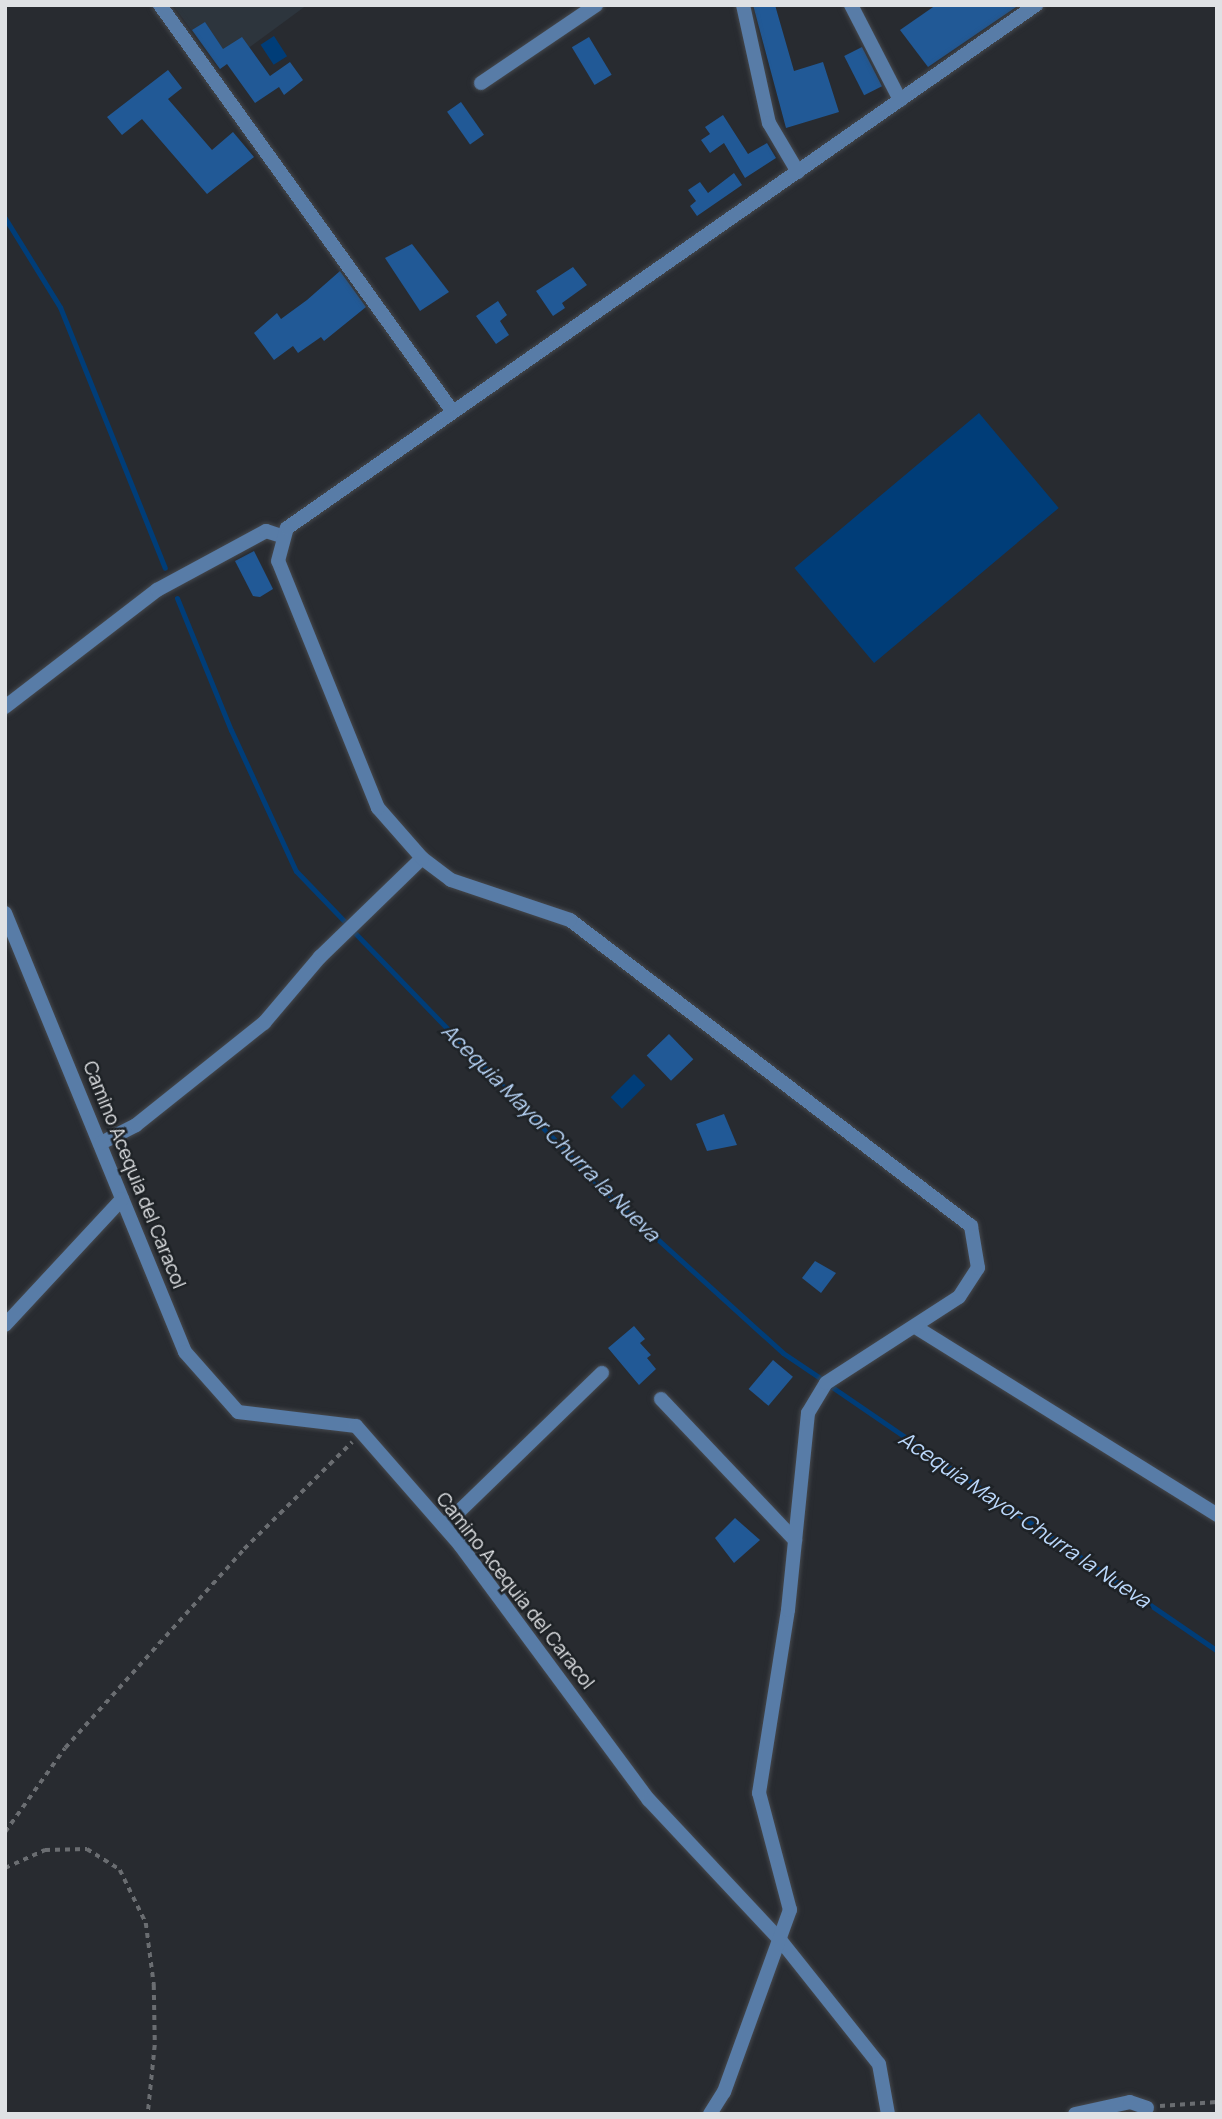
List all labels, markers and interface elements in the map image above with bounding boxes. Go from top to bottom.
water label: Acequia Mayor Churra la Nueva [437,1018,665,1246]
street label: Camino Acequia del Caracol [78,1058,190,1292]
water label: Acequia Mayor Churra la Nueva [894,1425,1156,1613]
street label: Camino Acequia del Caracol [431,1488,599,1694]

